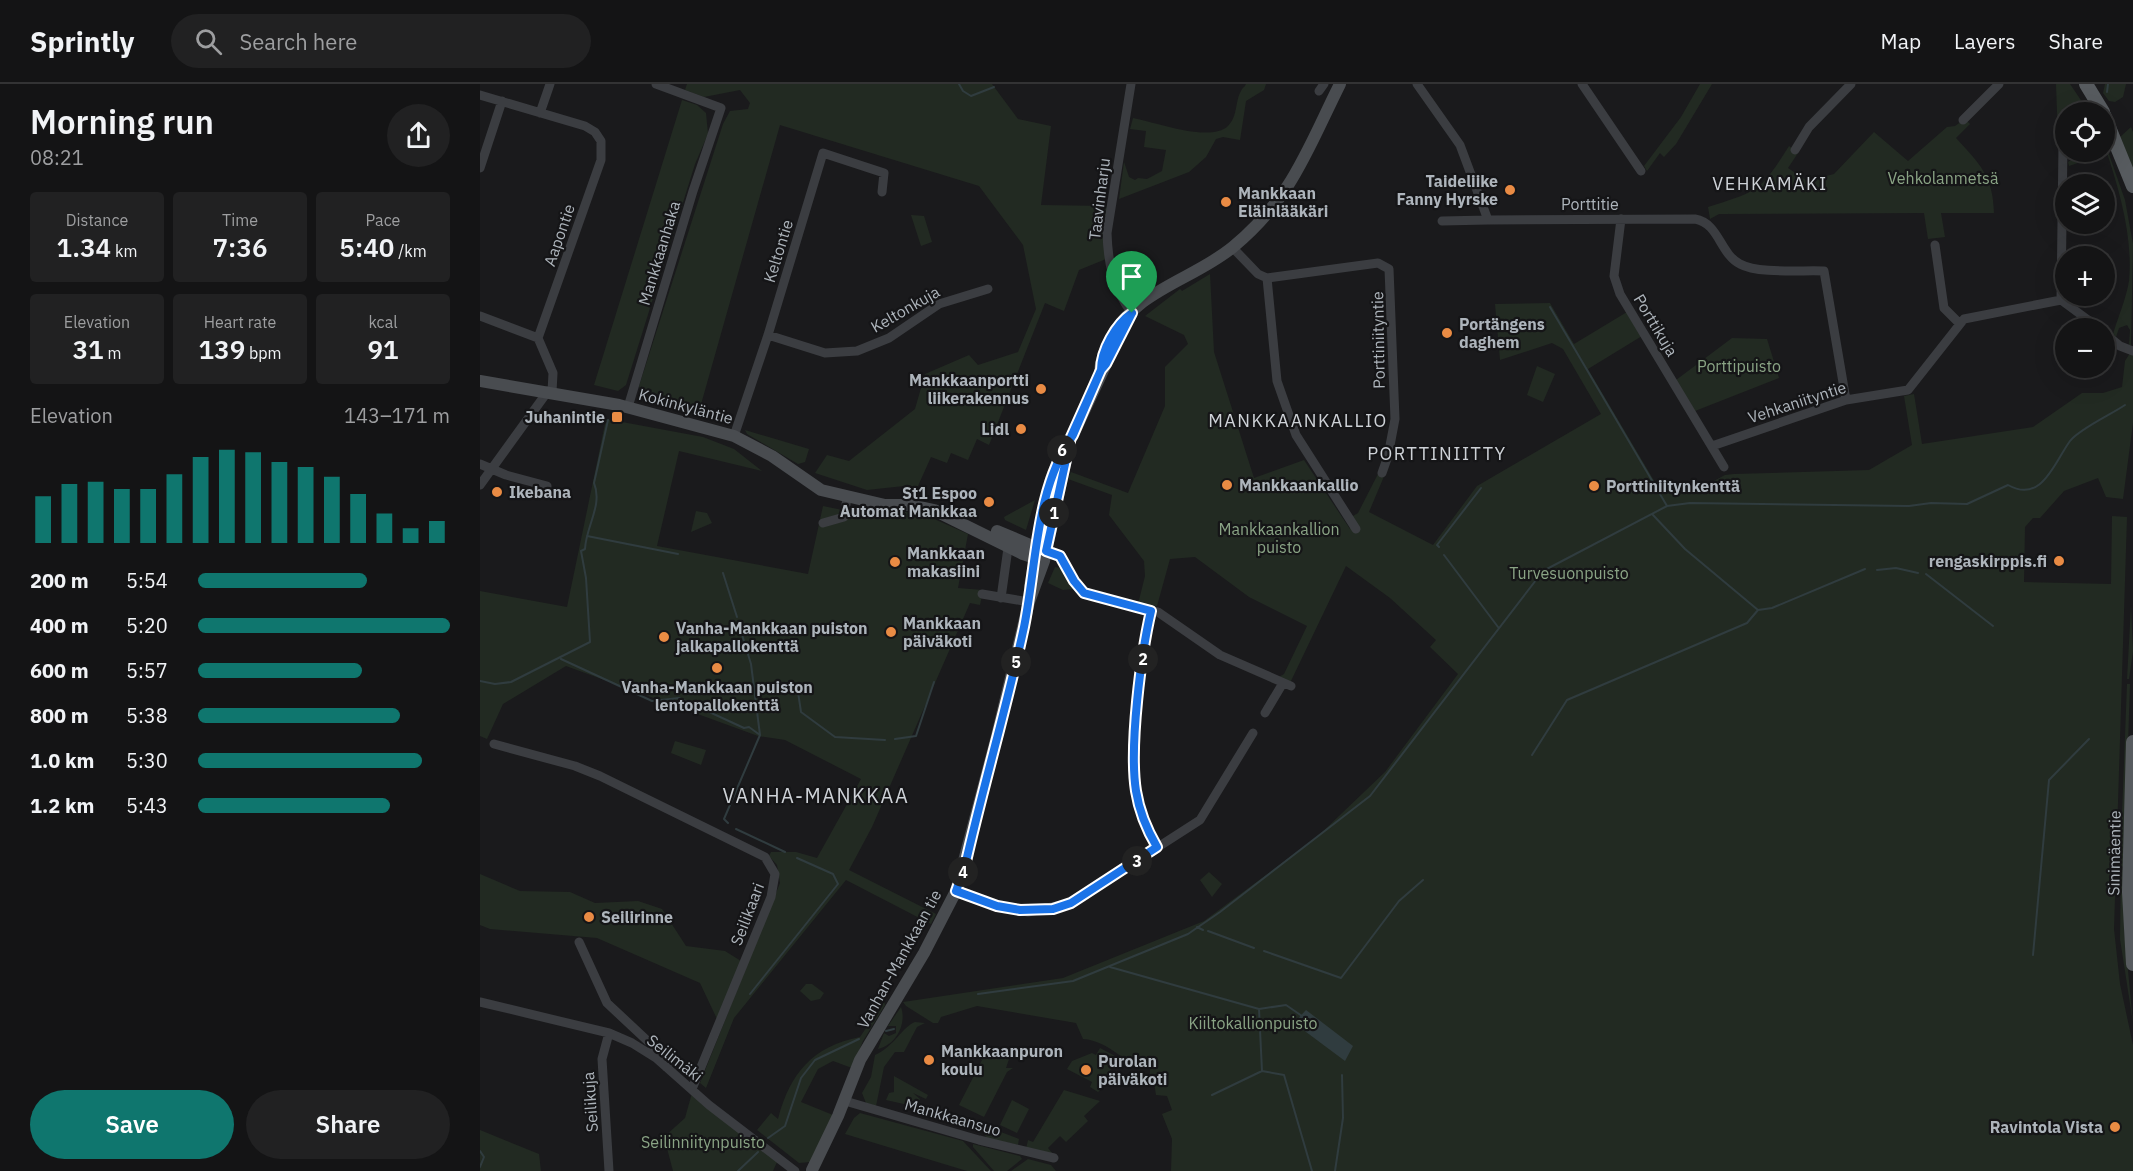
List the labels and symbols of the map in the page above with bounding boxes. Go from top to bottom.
street label: Taavinharju [1084,157,1114,241]
park label: Vehkolanmetsä [1888,168,1999,188]
place label: Taideliike Fanny Hyrske [1396,171,1498,209]
district label: VEHKAMÄKI [1712,172,1828,195]
place label: Mankkaan Eläinlääkäri [1238,183,1328,221]
marker: Taideliike Fanny Hyrske [1503,183,1517,197]
street label: Porttitie [1561,194,1619,214]
marker: Mankkaan Eläinlääkäri [1219,195,1233,209]
street label: Mankkaanhaka [634,198,684,308]
street label: Aapontie [539,201,579,269]
street label: Keltontie [759,217,797,285]
pin [1106,251,1157,313]
street label: Keltonkuja [867,281,943,337]
street label: Porttikuja [1630,290,1683,360]
street label: Porttiniityntie [1367,291,1389,389]
place label: Portängens daghem [1459,314,1545,352]
marker: Portängens daghem [1440,326,1454,340]
park label: Porttipuisto [1697,356,1781,376]
place label: Mankkaanportti liikerakennus [909,370,1029,408]
street label: Vehkaniityntie [1745,377,1849,427]
marker: Mankkaanportti liikerakennus [1034,382,1048,396]
street label: Kokinkyläntie [637,384,736,428]
place label: Juhanintie [525,407,605,427]
district label: MANKKAANKALLIO [1208,409,1388,432]
marker: Juhanintie [610,410,624,424]
place label: Lidl [981,419,1009,439]
marker: Lidl [1014,422,1028,436]
pin: 6 [1047,435,1077,465]
district label: PORTTINIITTY [1367,442,1507,465]
place label: Mankkaankallio [1239,475,1358,495]
place label: Porttiniitynkenttä [1606,476,1740,496]
marker: Mankkaankallio [1220,478,1234,492]
marker: Porttiniitynkenttä [1587,479,1601,493]
place label: Ikebana [509,482,571,502]
place label: St1 Espoo Automat Mankkaa [840,483,977,521]
marker: Ikebana [490,485,504,499]
marker: St1 Espoo Automat Mankkaa [982,495,996,509]
pin: 1 [1039,498,1069,528]
park label: Mankkaankallion puisto [1218,519,1340,557]
place label: Mankkaan makasiini [907,543,985,581]
place label: rengaskirppis.fi [1929,551,2047,571]
marker: rengaskirppis.fi [2052,554,2066,568]
marker: Mankkaan makasiini [888,555,902,569]
park label: Turvesuonpuisto [1509,563,1629,583]
place label: Mankkaan päiväkoti [903,613,981,651]
place label: Vanha-Mankkaan puiston jalkapallokenttä [675,618,868,656]
marker: Mankkaan päiväkoti [884,625,898,639]
marker: Vanha-Mankkaan puiston jalkapallokenttä [657,630,671,644]
pin: 2 [1128,644,1158,674]
pin: 5 [1001,647,1031,677]
marker: Vanha-Mankkaan puiston lentopallokenttä [710,661,724,675]
place label: Vanha-Mankkaan puiston lentopallokenttä [621,677,813,715]
district label: VANHA-MANKKAA [723,782,909,809]
street label: Sinimäentie [2103,810,2125,896]
pin: 3 [1122,846,1152,876]
pin: 4 [948,857,978,887]
street label: Seilikaari [726,880,768,948]
street label: Vanhan-Mankkaan tie [852,886,946,1032]
place label: Seilirinne [601,907,673,927]
marker: Seilirinne [582,910,596,924]
park label: Kiiltokallionpuisto [1188,1013,1318,1033]
street label: Seilimäki [643,1030,707,1086]
place label: Mankkaanpuron koulu [941,1041,1063,1079]
place label: Purolan päiväkoti [1098,1051,1167,1089]
marker: Mankkaanpuron koulu [922,1053,936,1067]
marker: Purolan päiväkoti [1079,1063,1093,1077]
street label: Seilikuja [578,1071,602,1133]
street label: Mankkaansuo [902,1094,1004,1140]
place label: Ravintola Vista [1990,1117,2103,1137]
marker: Ravintola Vista [2108,1120,2122,1134]
park label: Seilinniitynpuisto [641,1132,765,1152]

